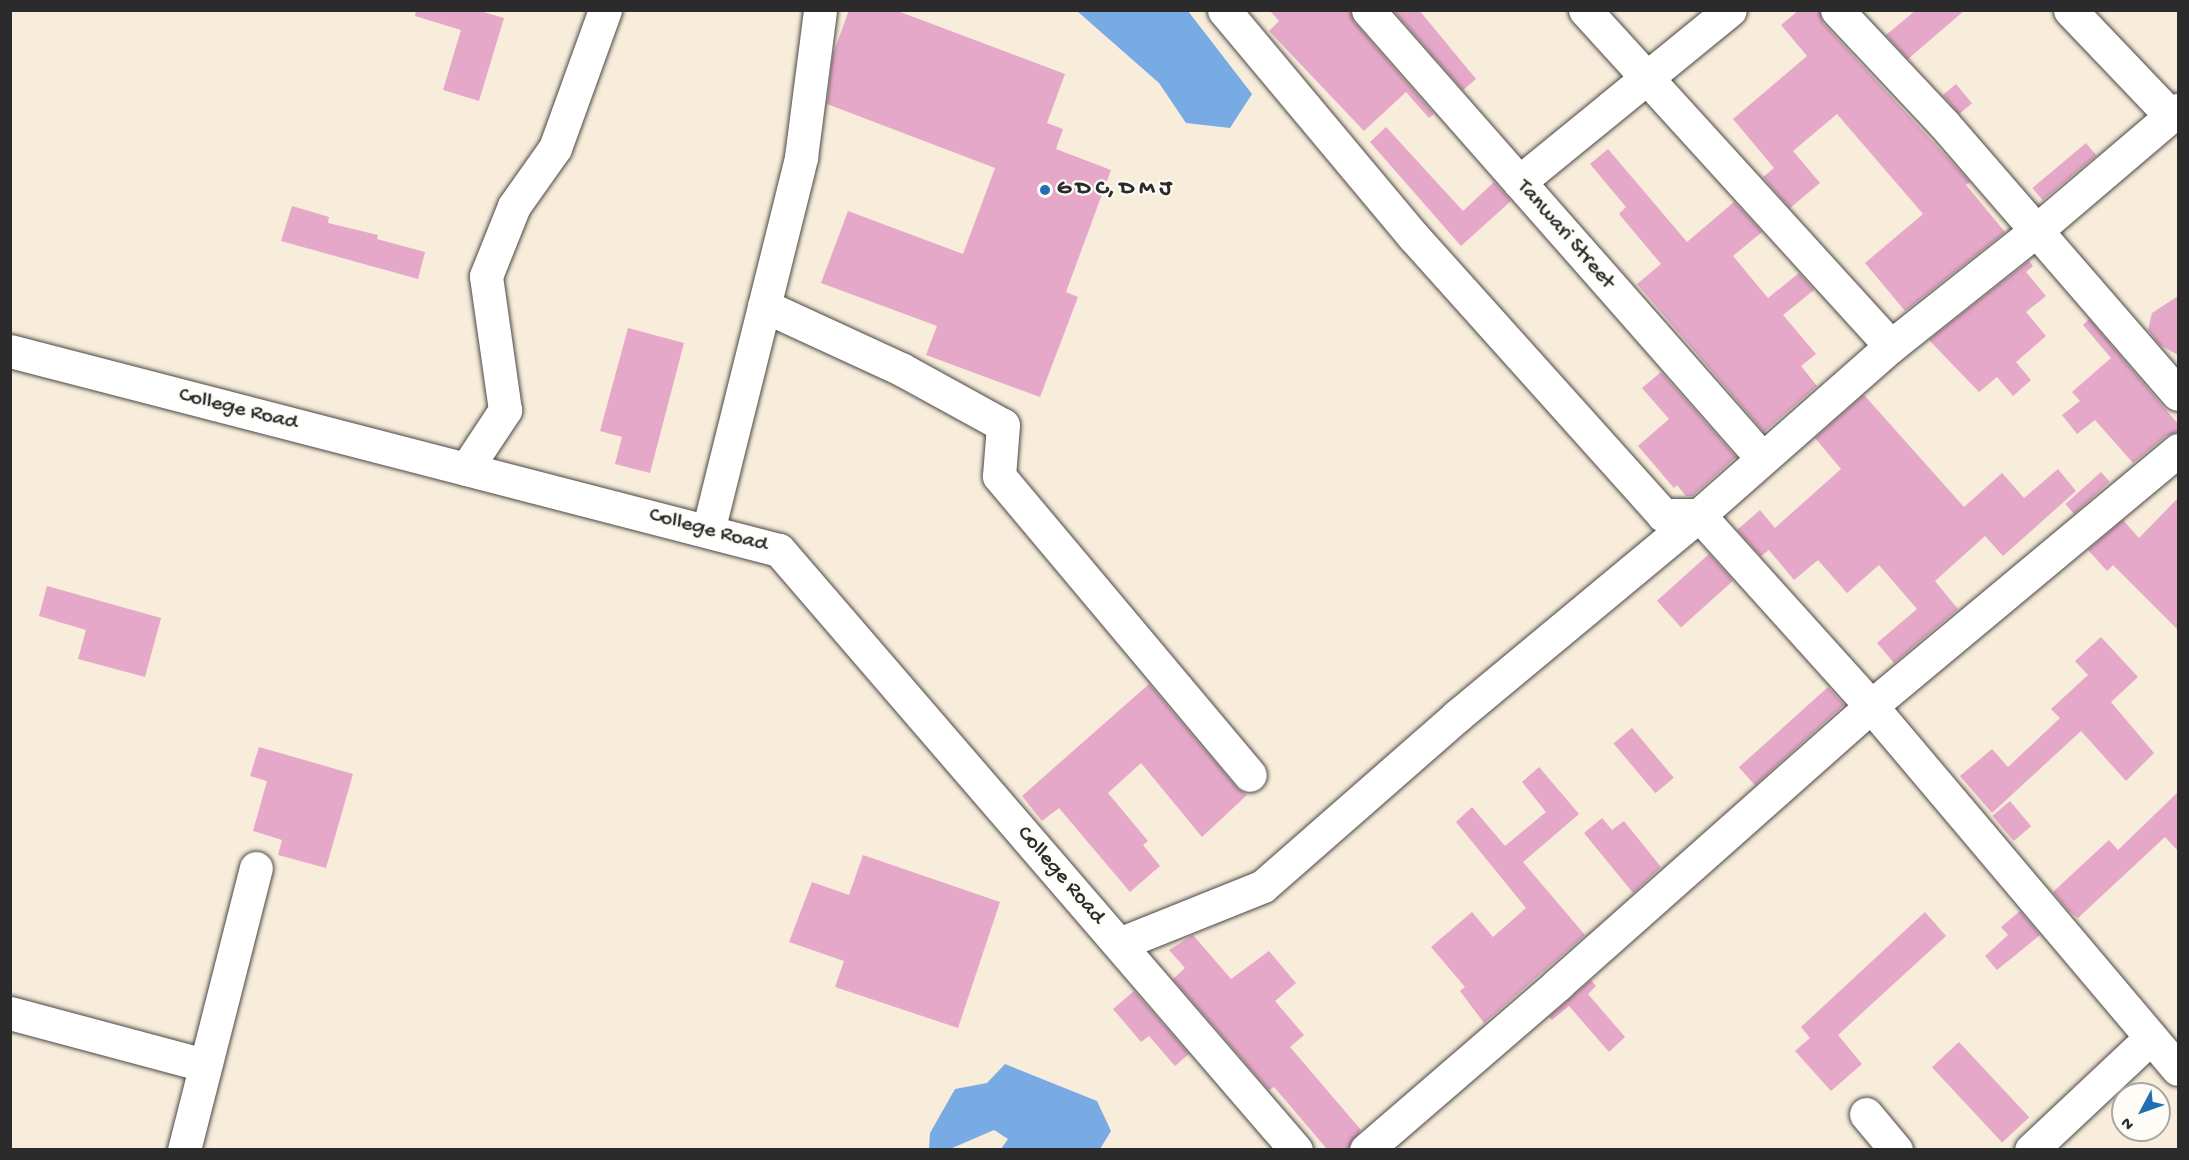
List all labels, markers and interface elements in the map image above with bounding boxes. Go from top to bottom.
street label: Tanwari Street [1510,175,1620,295]
place label: G D C, D M J [1057,177,1171,203]
marker: G D C, D M J [1038,183,1052,197]
street label: College Road [176,382,300,438]
street label: College Road [646,503,770,559]
street label: College Road [1010,821,1110,931]
north arrow [2111,1082,2171,1142]
text: N [2118,1113,2139,1133]

